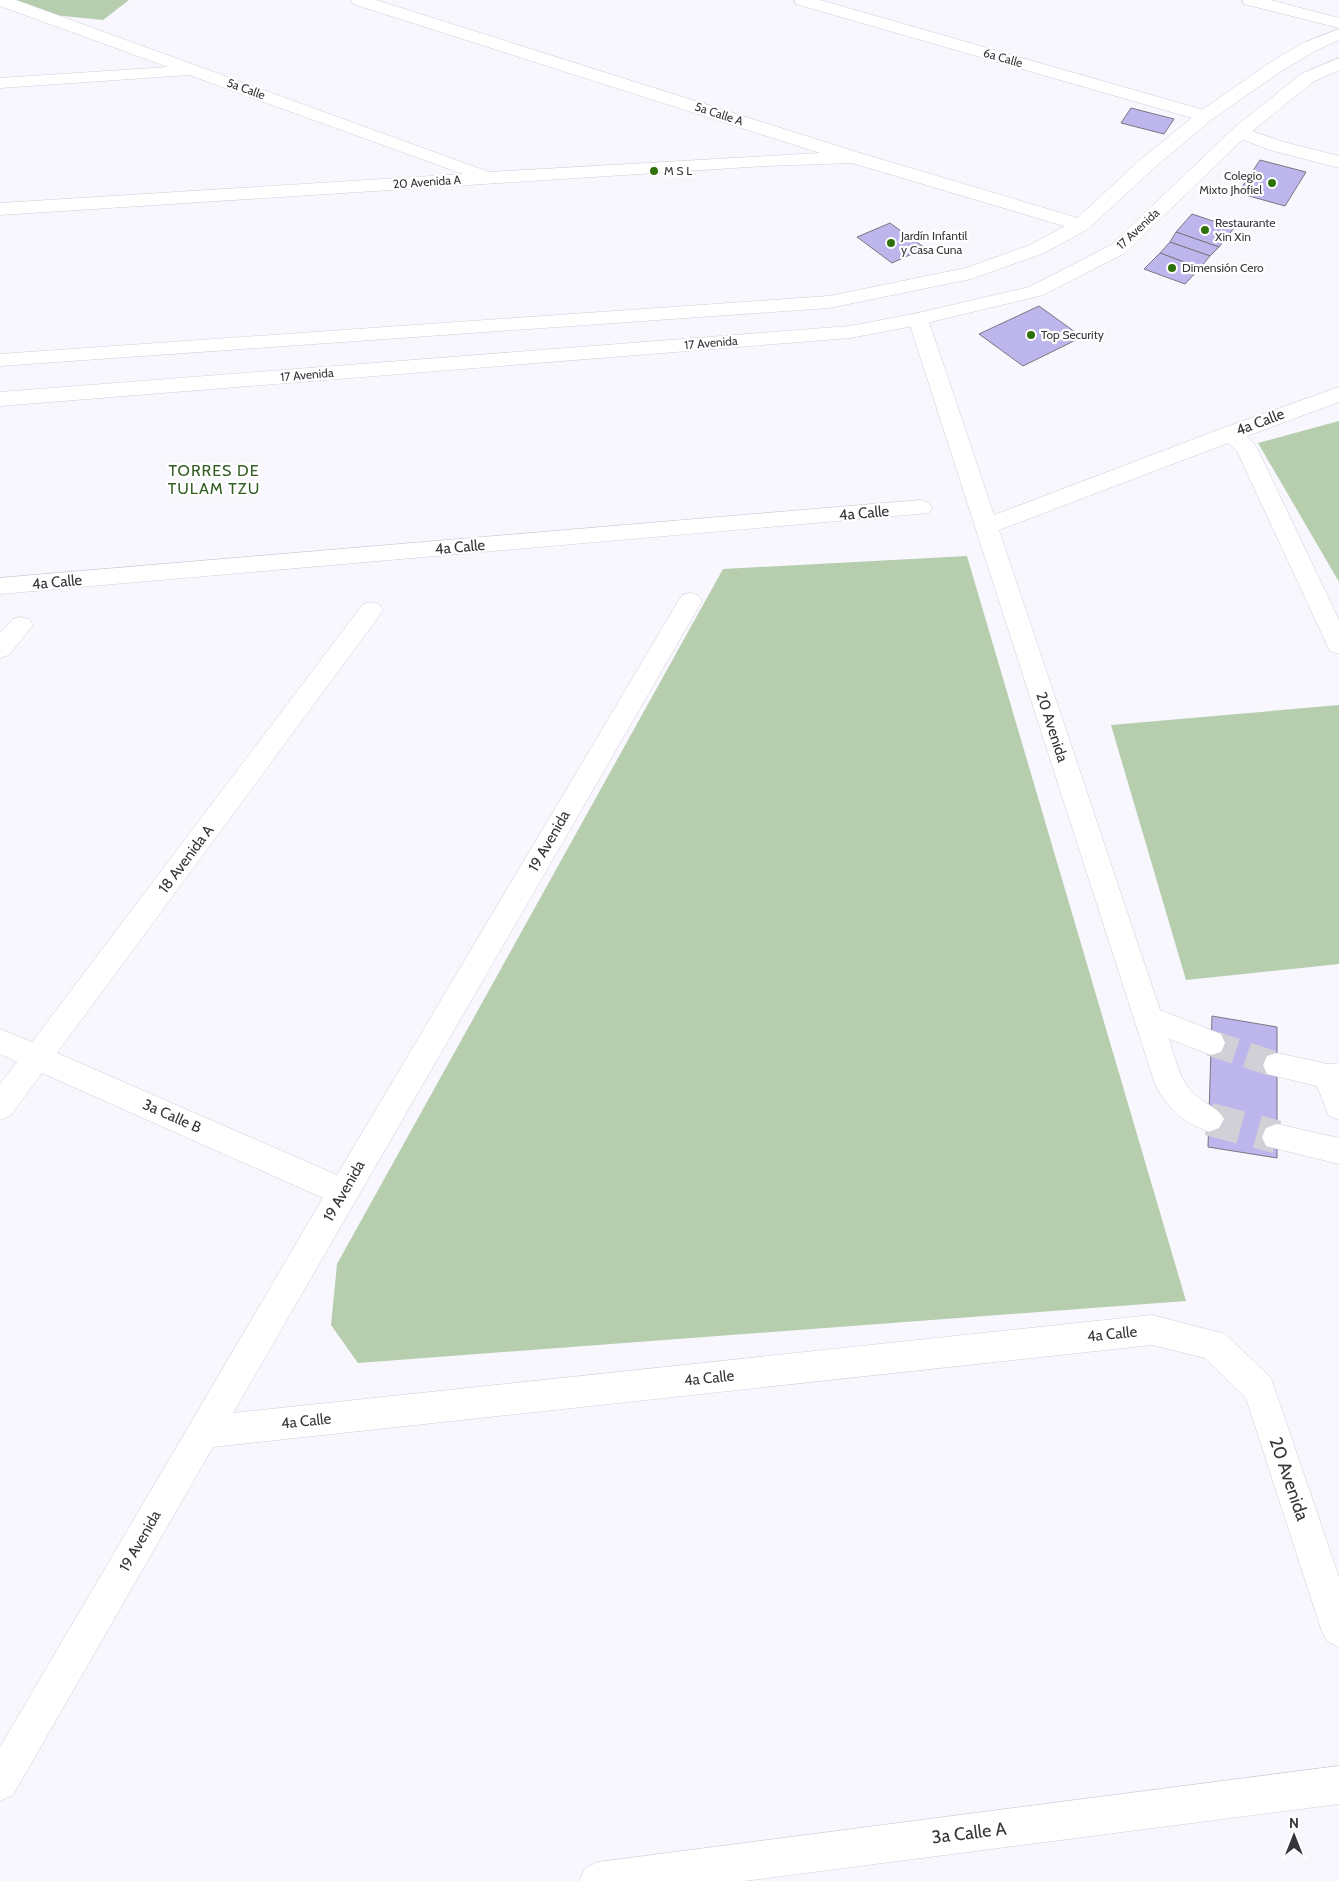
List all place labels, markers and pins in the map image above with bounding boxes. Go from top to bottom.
place label: M S L [664,163,692,178]
marker: M S L [648,165,660,177]
place label: Colegio Mixto Jhofiel [1199,168,1262,197]
marker: Colegio Mixto Jhofiel [1266,177,1278,189]
place label: Restaurante Xin Xin [1215,215,1275,244]
marker: Restaurante Xin Xin [1199,224,1211,236]
place label: Jardín Infantil y Casa Cuna [900,228,967,257]
marker: Jardín Infantil y Casa Cuna [885,237,897,249]
place label: Dimensión Cero [1182,260,1264,275]
marker: Dimensión Cero [1166,262,1178,274]
place label: Top Security [1041,327,1104,342]
marker: Top Security [1025,329,1037,341]

